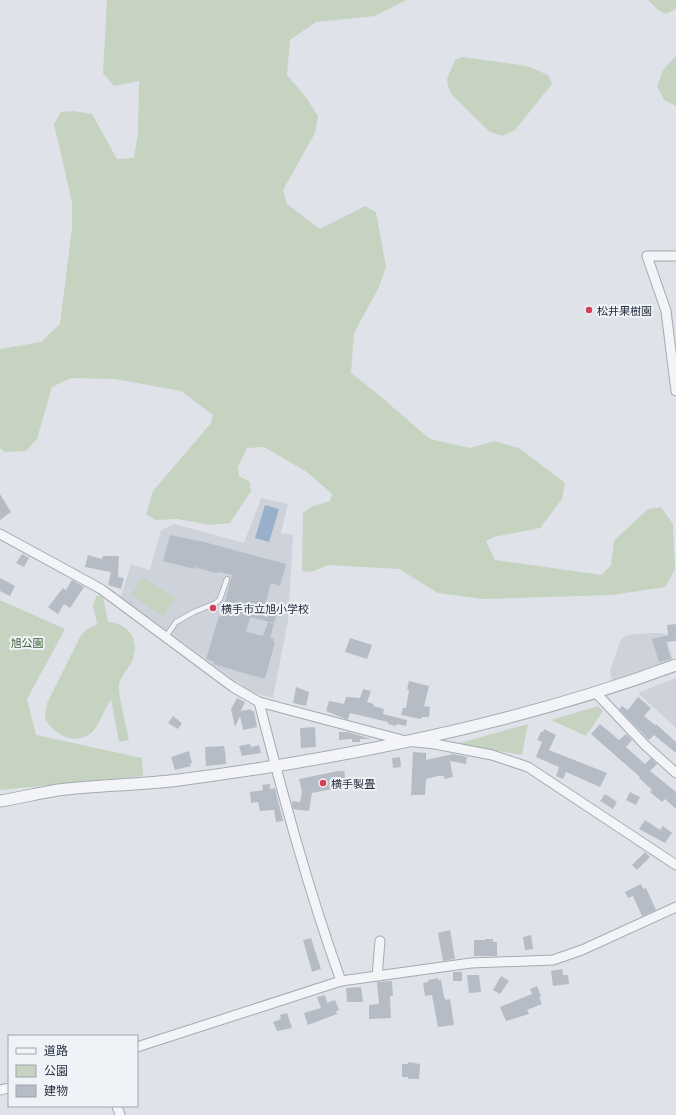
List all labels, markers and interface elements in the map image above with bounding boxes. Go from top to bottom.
place label: 松井果樹園 [597,304,652,317]
marker: 松井果樹園 [584,305,594,315]
place label: 横手市立旭小学校 [221,602,309,615]
marker: 横手市立旭小学校 [208,603,218,613]
park label: 旭公園 [11,636,44,649]
place label: 横手製畳 [331,777,375,790]
marker: 横手製畳 [318,778,328,788]
legend [8,1035,138,1107]
text: 道路 [44,1043,68,1057]
text: 公園 [44,1063,68,1077]
text: 建物 [44,1083,68,1097]

